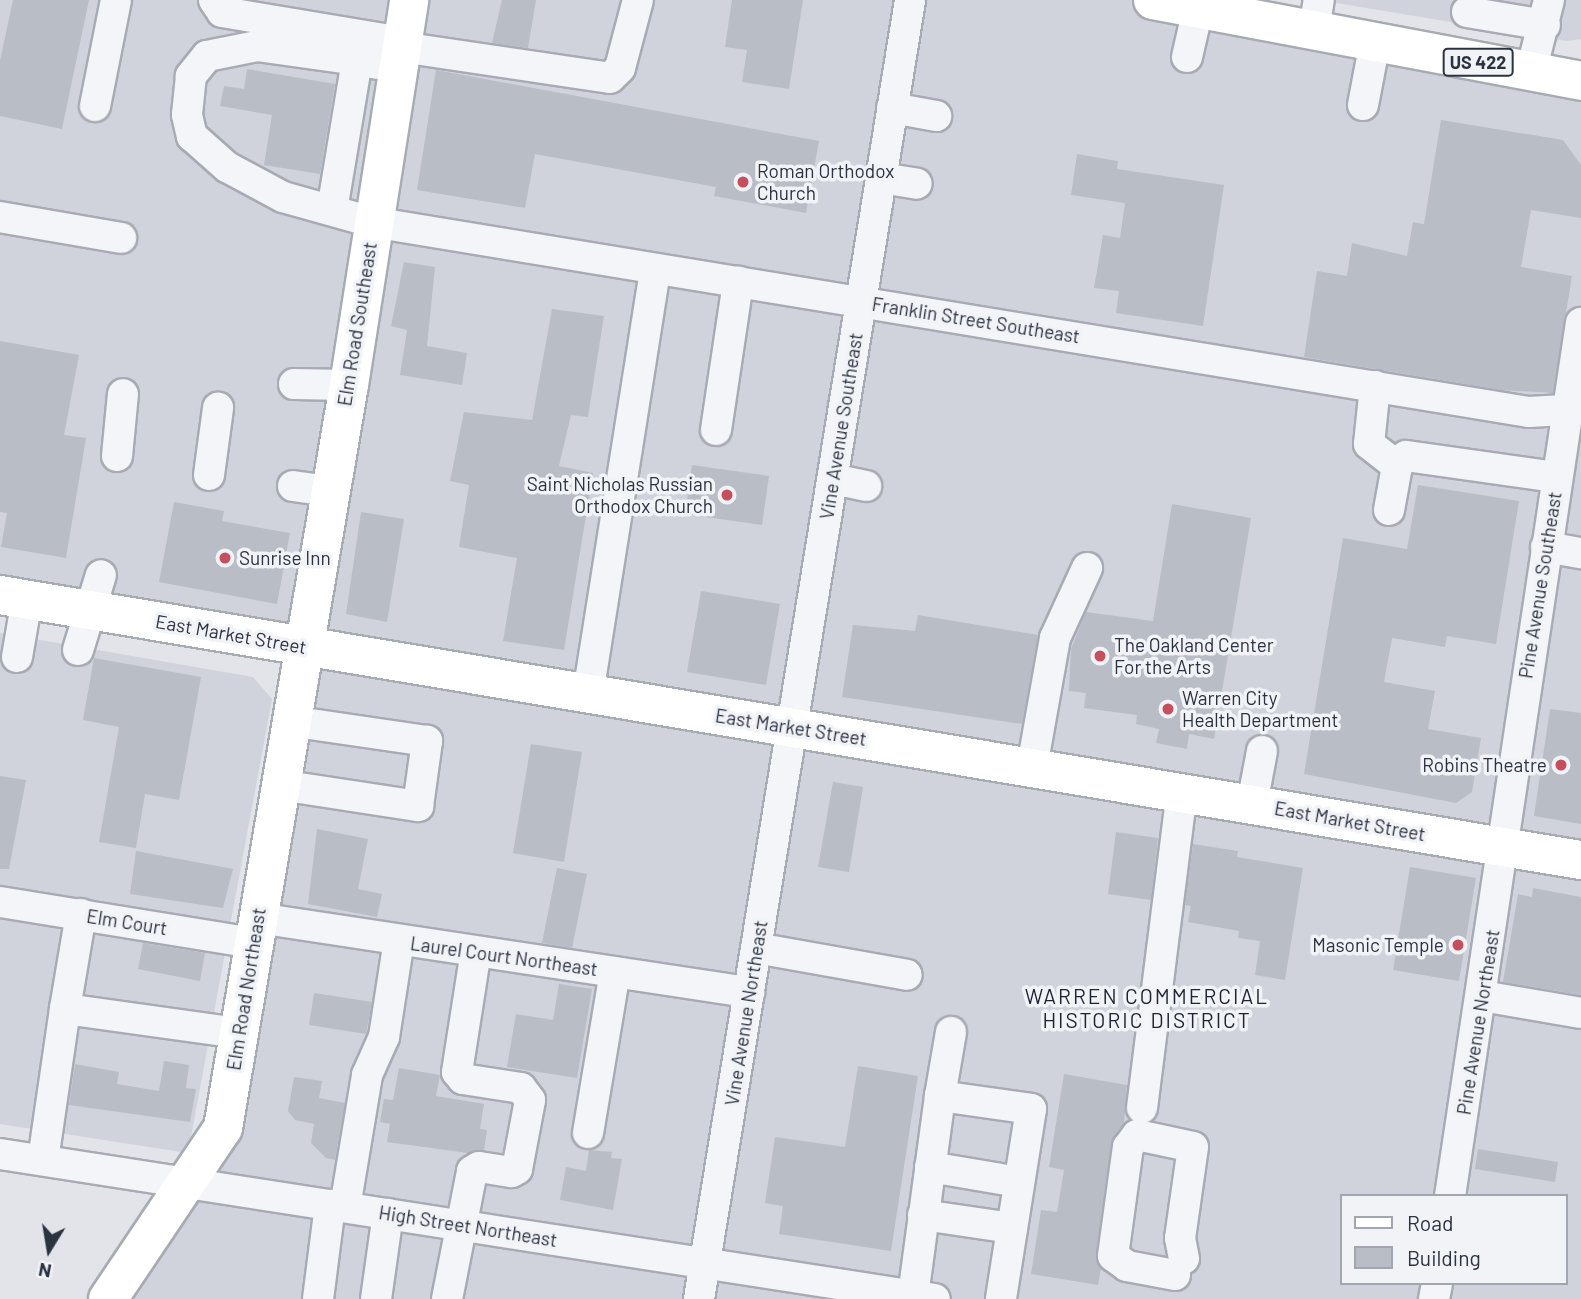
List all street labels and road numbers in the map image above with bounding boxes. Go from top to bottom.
road number: US 422 [1441,48,1515,76]
street label: Elm Road Southeast [333,240,381,408]
street label: Franklin Street Southeast [870,292,1082,348]
street label: Vine Avenue Southeast [815,331,867,521]
street label: Pine Avenue Southeast [1514,490,1566,680]
street label: East Market Street [154,609,308,659]
street label: East Market Street [714,704,868,750]
street label: East Market Street [1273,796,1427,846]
street label: Elm Court [85,904,169,940]
street label: Elm Road Northeast [222,906,270,1072]
street label: Vine Avenue Northeast [720,919,772,1107]
street label: Pine Avenue Northeast [1452,928,1504,1116]
street label: Laurel Court Northeast [409,932,599,980]
street label: High Street Northeast [377,1201,559,1251]

